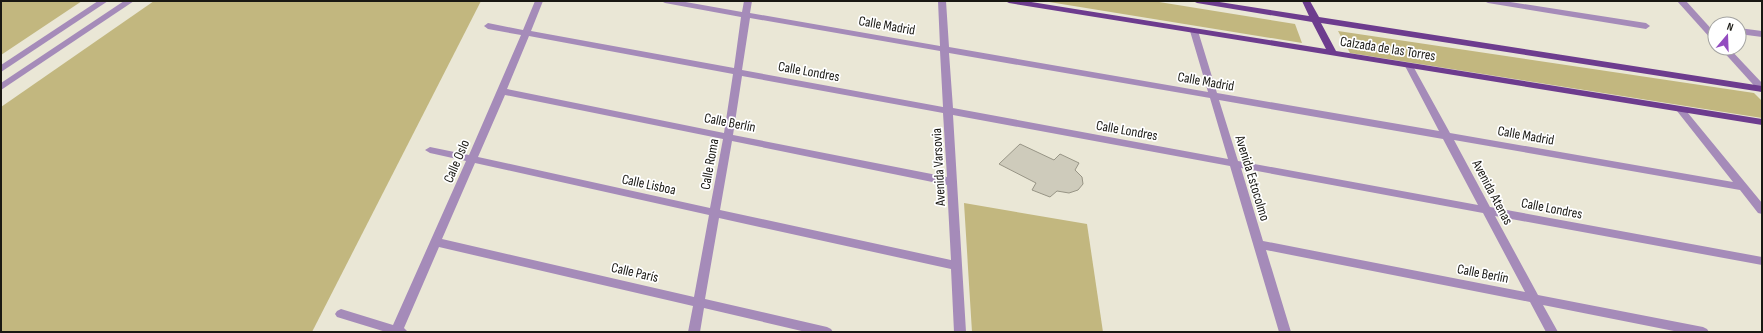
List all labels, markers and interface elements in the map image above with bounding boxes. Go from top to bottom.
street label: Calle Madrid [857,12,917,39]
north arrow [1707,16,1747,56]
text: N [1725,20,1735,34]
street label: Calzada de las Torres [1339,33,1437,64]
street label: Calle Londres [777,58,841,85]
street label: Calle Madrid [1176,68,1236,95]
street label: Calle Berlín [703,109,757,136]
street label: Calle Londres [1095,117,1159,144]
street label: Calle Madrid [1496,122,1556,149]
street label: Avenida Varsovia [928,128,949,207]
street label: Avenida Estocolmo [1231,132,1274,223]
street label: Calle Oslo [440,137,473,185]
street label: Calle Roma [697,137,722,191]
street label: Avenida Atenas [1468,156,1517,228]
street label: Calle Lisboa [620,170,677,199]
street label: Calle Londres [1520,194,1584,223]
street label: Calle París [610,259,660,286]
street label: Calle Berlín [1456,260,1510,287]

